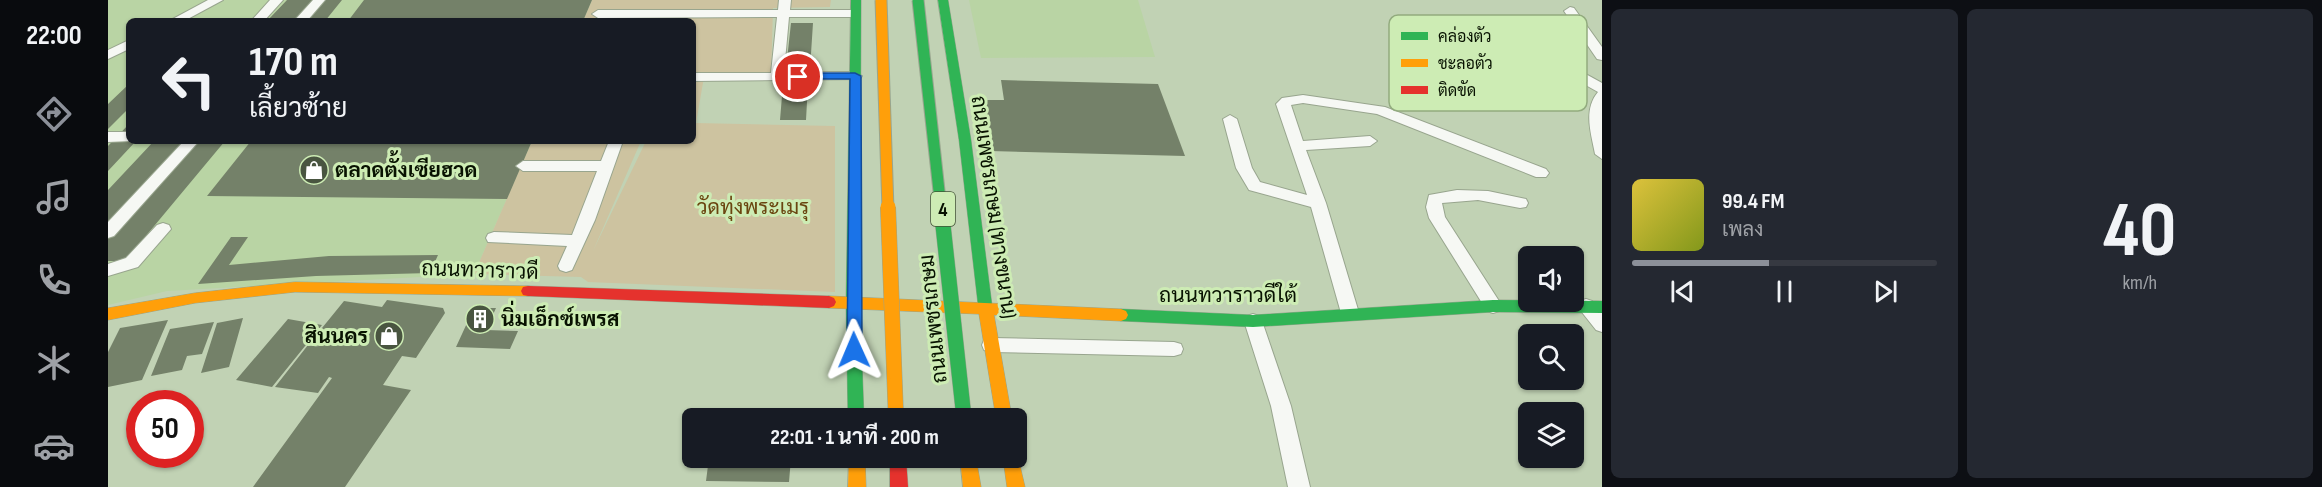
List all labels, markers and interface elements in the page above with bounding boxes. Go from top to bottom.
legend [1389,15,1587,111]
text: 22:00 [26,20,82,52]
text: คล่องตัว [1438,26,1492,47]
text: 170 m [249,37,338,88]
icon: left [150,42,228,120]
pin [772,51,823,102]
text: ชะลอตัว [1438,53,1493,74]
icon: arrive [781,60,814,93]
text: ติดขัด [1438,80,1476,101]
icon: directions [33,93,75,135]
text: เลี้ยวซ้าย [249,93,347,125]
street label: ถนนเพชรเกษม (ทางขนาน) [965,94,1022,320]
place label: ตลาดตั้งเซียฮวด [335,150,477,183]
shop icon: ตลาดตั้งเซียฮวด [298,154,330,186]
icon: music [33,176,75,218]
text: 40 [2103,185,2176,278]
text: 99.4 FM [1722,188,1784,215]
road number: 4 [931,192,955,226]
park label: วัดทุ่งพระเมรุ [697,195,809,221]
text: เพลง [1722,218,1763,242]
map controls [1518,246,1584,468]
button: sound [1518,246,1584,312]
street label: ถนนเพชรเกษม [914,253,953,385]
street label: ถนนทวาราวดี [421,255,539,285]
icon: phone [33,259,75,301]
text: km/h [2122,271,2157,295]
icon: previous [1666,275,1699,308]
icon: pause [1768,275,1801,308]
icon: next [1869,275,1902,308]
street label: ถนนทวาราวดีใต้ [1159,282,1298,308]
place label: นิ่มเอ็กซ์เพรส [501,300,619,332]
building icon: นิ่มเอ็กซ์เพรส [464,303,496,335]
position arrow [822,318,886,382]
shop icon: สินนคร [373,320,405,352]
place label: สินนคร [305,324,368,349]
button: search [1518,324,1584,390]
icon: climate [33,342,75,384]
speed limit sign: 50 [126,390,204,468]
button: layers [1518,402,1584,468]
text: 22:01 · 1 นาที · 200 m [770,424,939,451]
icon: car [33,425,75,467]

